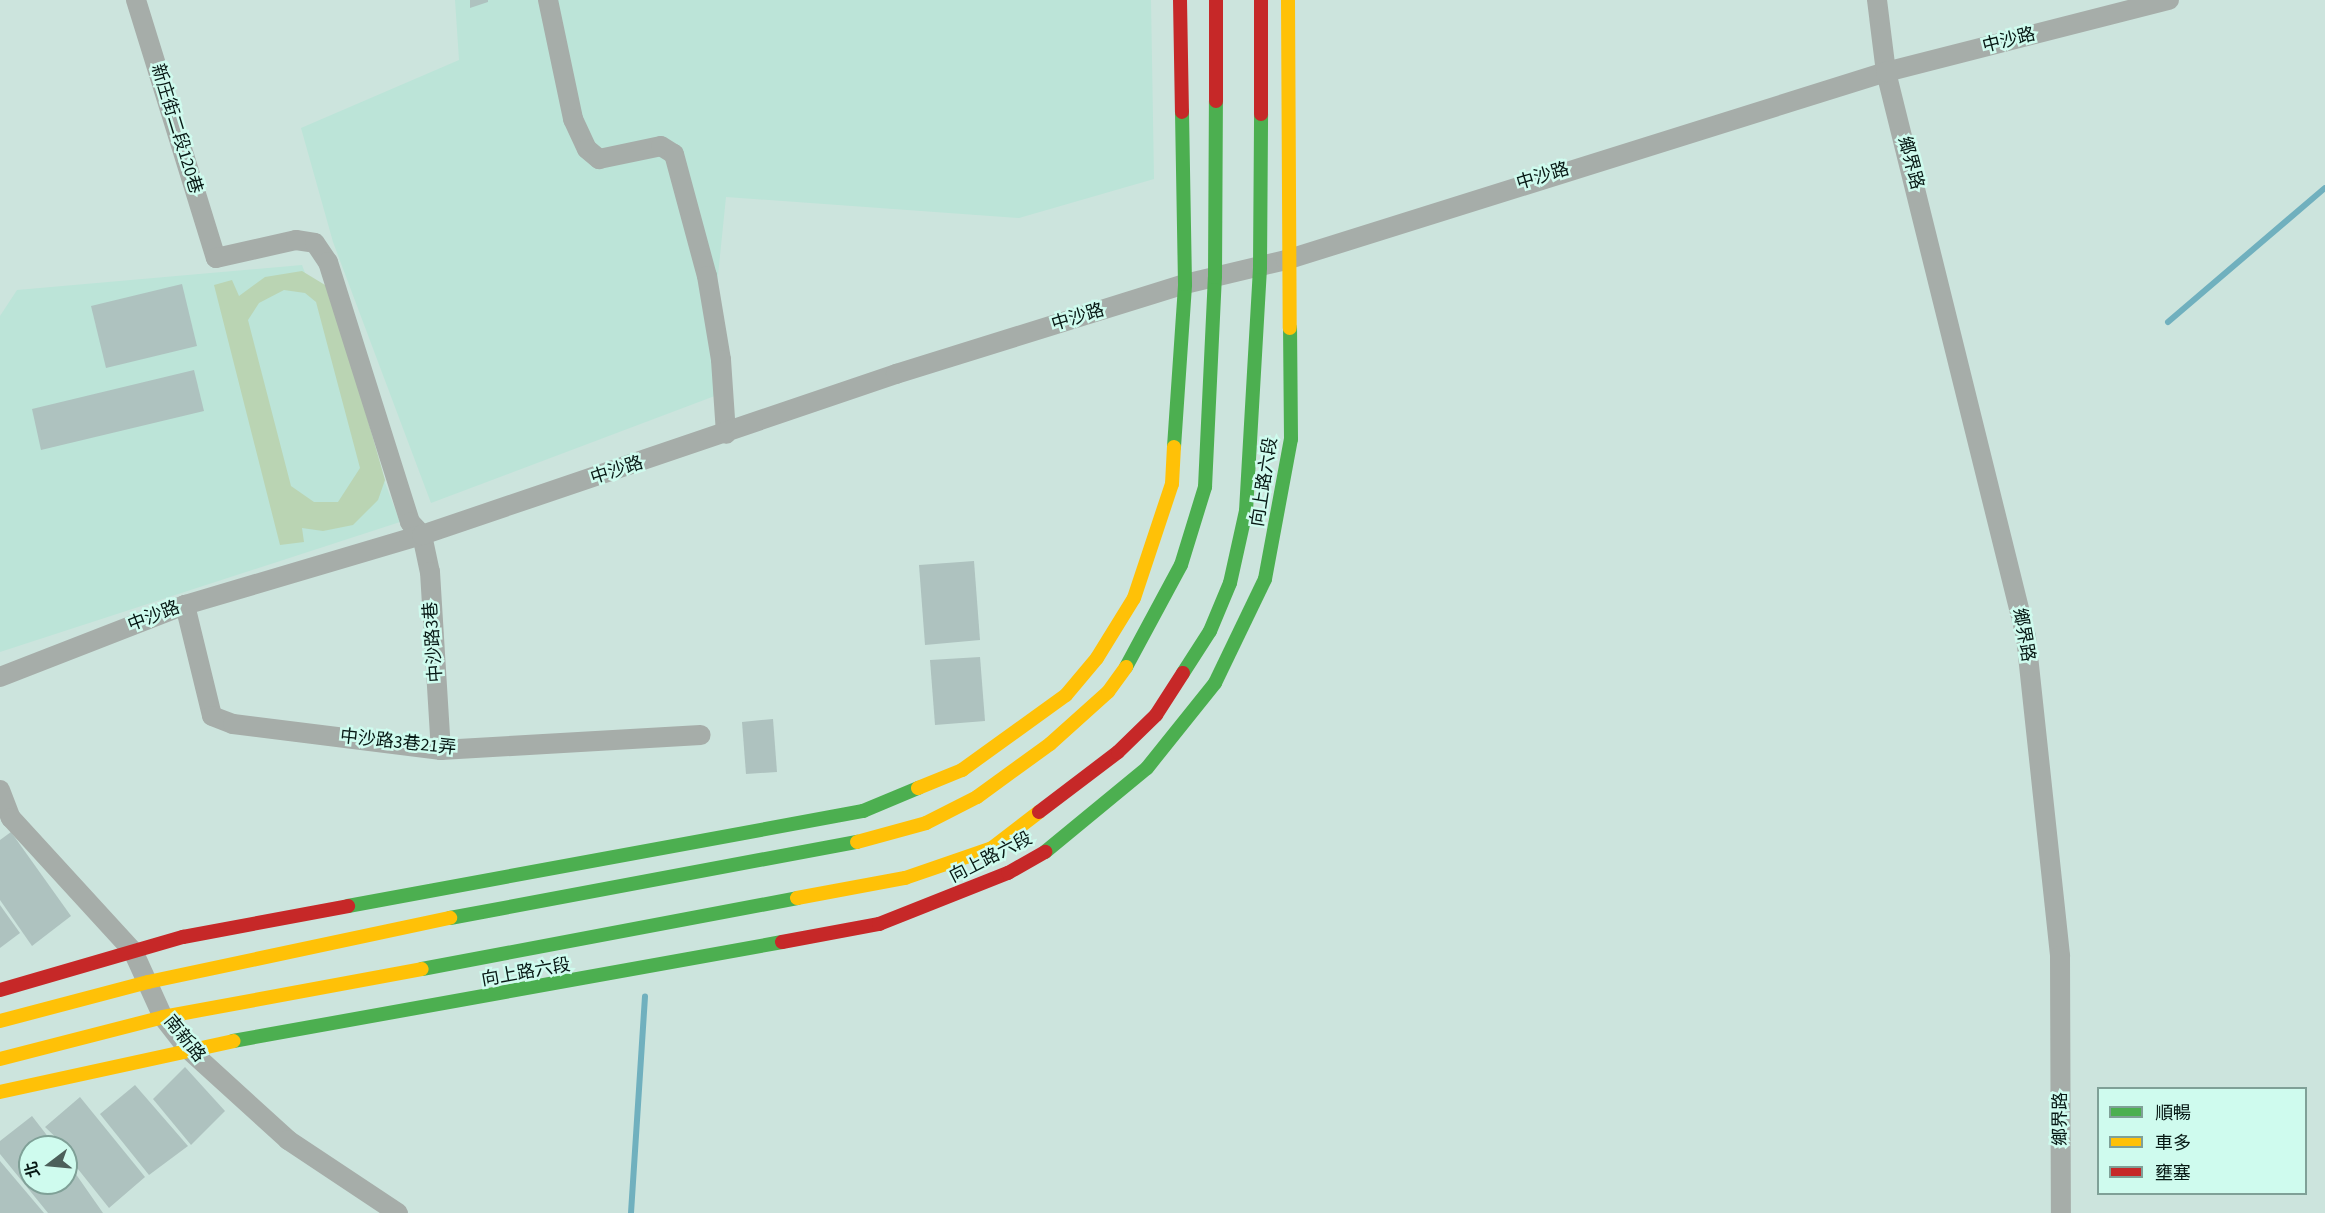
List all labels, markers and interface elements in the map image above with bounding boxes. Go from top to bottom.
street label: 中沙路 [1980,24,2038,58]
street label: 新庄街二段120巷 [146,61,206,197]
street label: 鄉界路 [1893,134,1927,192]
street label: 中沙路 [1514,159,1572,195]
street label: 中沙路 [1049,300,1107,336]
street label: 向上路六段 [1247,436,1283,528]
street label: 中沙路 [588,452,646,490]
street label: 中沙路 [125,597,183,637]
street label: 中沙路3巷 [420,601,448,683]
street label: 鄉界路 [2008,607,2038,663]
street label: 中沙路3巷21弄 [339,726,457,760]
street label: 向上路六段 [946,828,1036,888]
street label: 向上路六段 [480,955,572,991]
street label: 南新路 [159,1011,209,1067]
legend [2097,1087,2307,1195]
street label: 鄉界路 [2050,1092,2072,1146]
text: 順暢 [2155,1101,2191,1126]
text: 車多 [2155,1131,2191,1156]
north arrow [18,1135,78,1195]
text: 北 [20,1159,45,1180]
text: 壅塞 [2155,1161,2191,1186]

